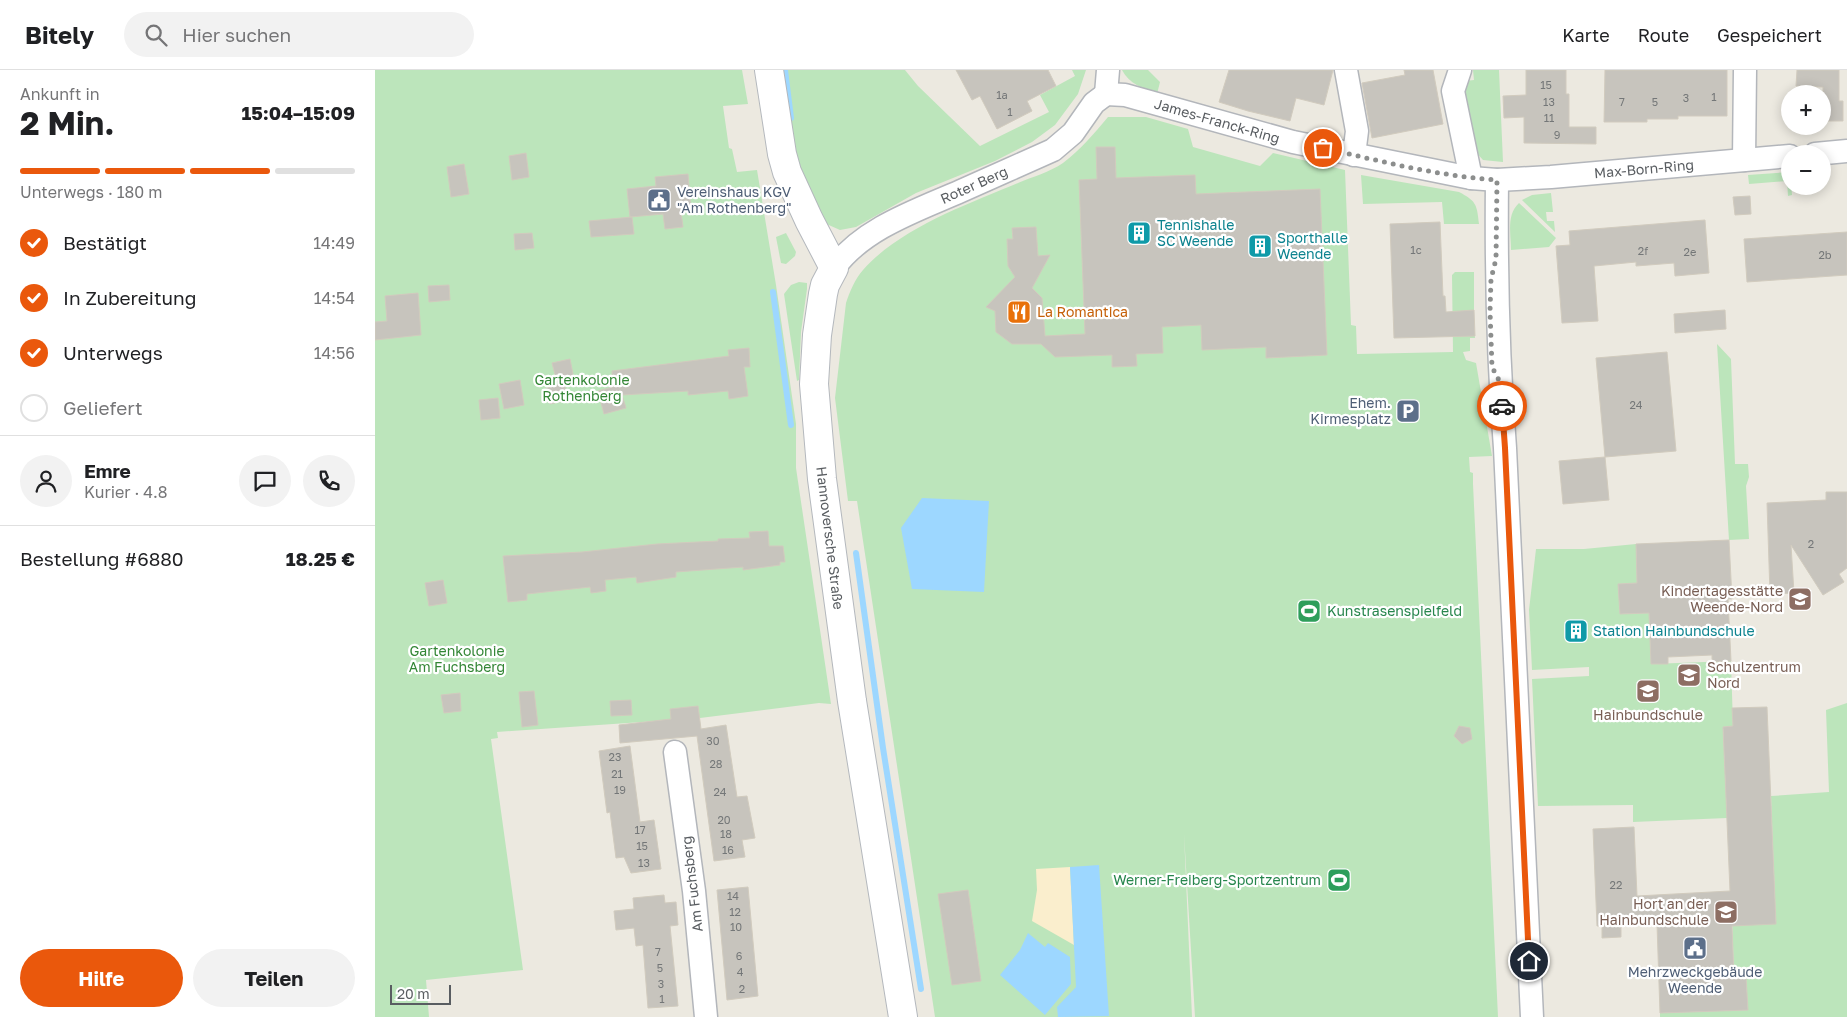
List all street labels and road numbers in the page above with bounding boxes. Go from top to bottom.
street label: James-Franck-Ring [1152,94,1282,147]
street label: Max-Born-Ring [1593,156,1695,181]
street label: Roter Berg [938,162,1010,207]
street label: Hannoversche Straße [813,465,848,610]
street label: Am Fuchsberg [677,835,706,933]

